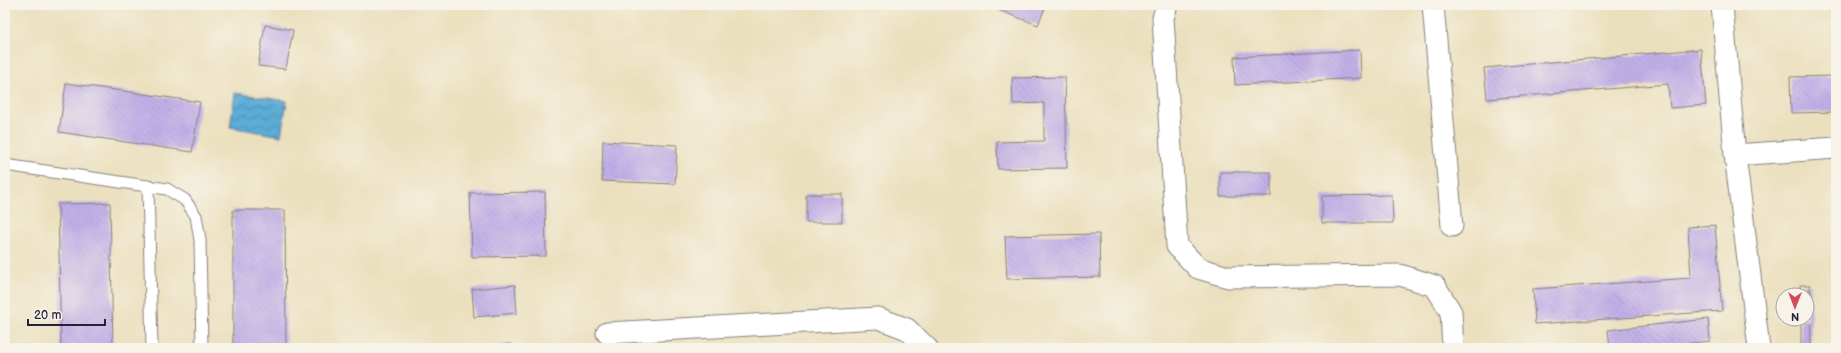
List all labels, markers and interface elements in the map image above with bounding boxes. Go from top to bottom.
north arrow [1775,287,1815,327]
scale bar [28,301,105,327]
text: 20 m [34,308,61,323]
text: N [1791,310,1799,323]

